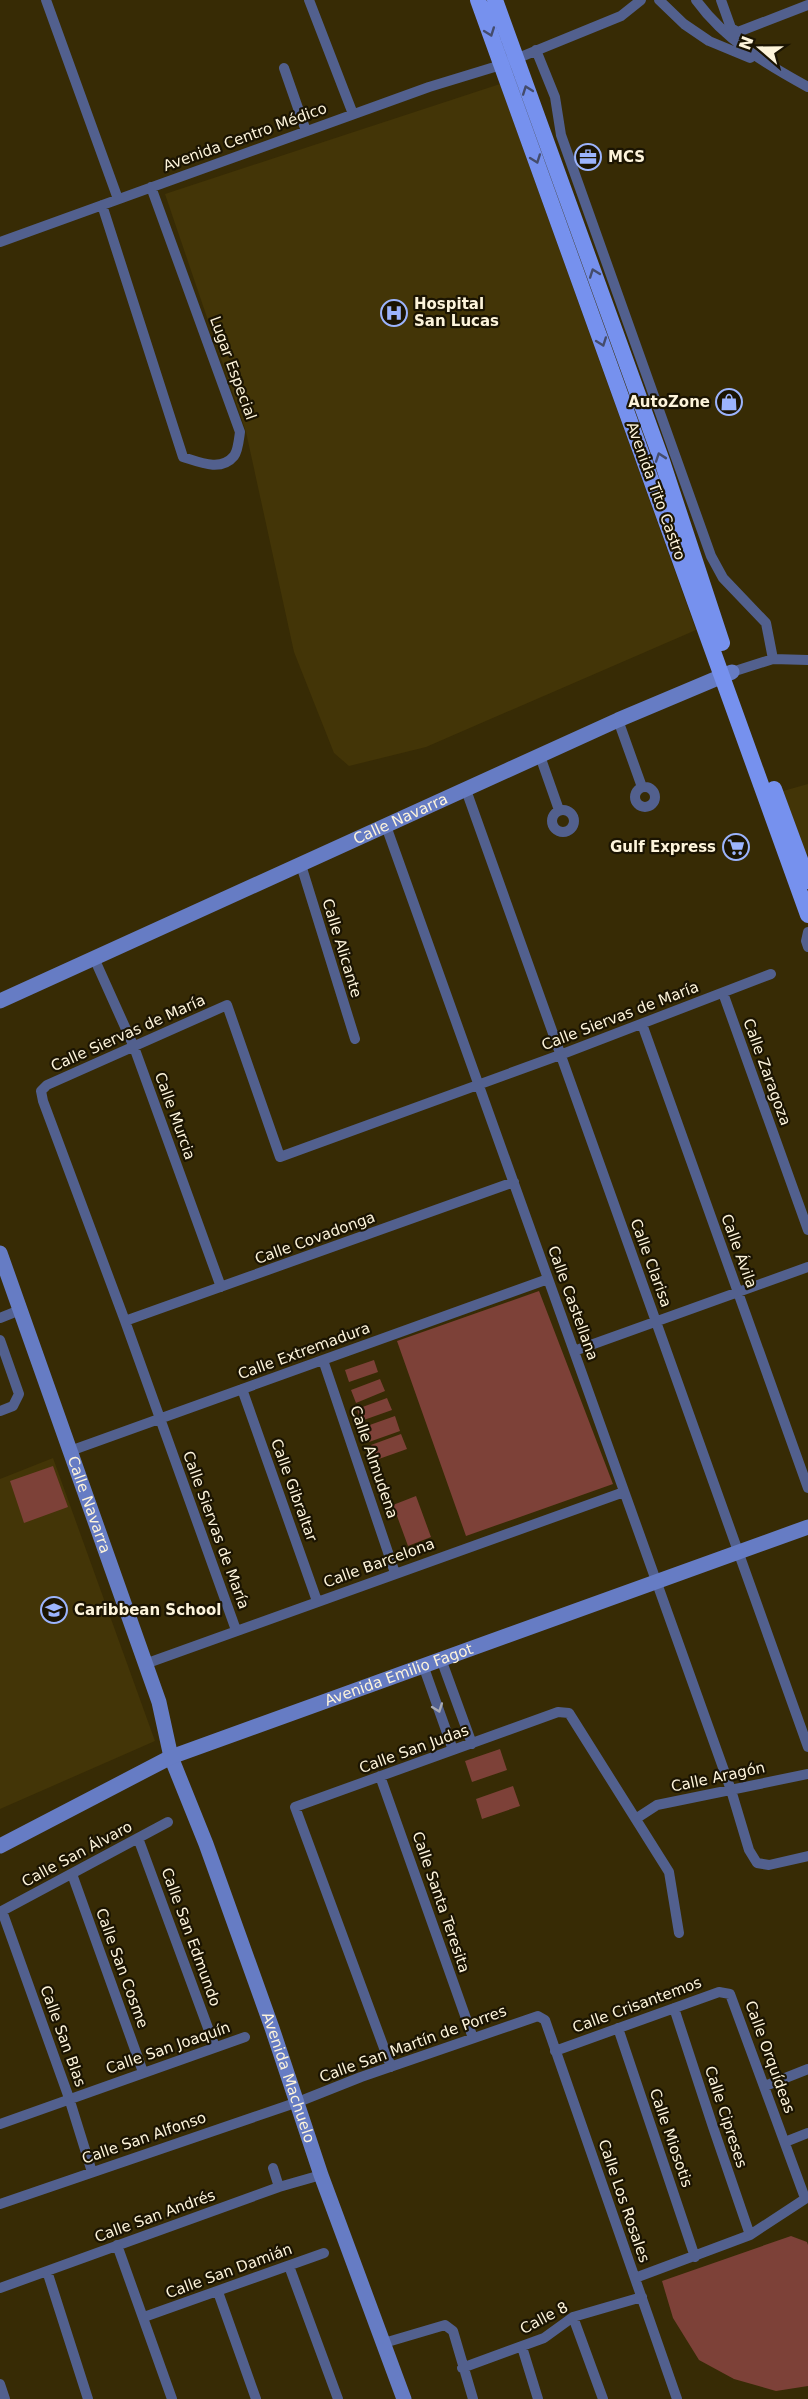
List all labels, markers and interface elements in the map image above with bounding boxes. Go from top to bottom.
north arrow [730,18,790,78]
one-way arrow [482,26,495,37]
text: N [735,33,758,53]
one-way arrow [522,85,535,96]
street label: Avenida Centro Médico [161,99,329,175]
office icon: MCS [573,142,603,172]
place label: MCS [608,148,645,166]
one-way arrow [528,153,541,164]
one-way arrow [589,268,602,279]
place label: Hospital San Lucas [414,295,499,330]
hospital icon: Hospital San Lucas [379,298,409,328]
street label: Lugar Especial [206,314,260,422]
one-way arrow [595,337,608,347]
shop icon: AutoZone [714,387,744,417]
place label: AutoZone [628,393,710,411]
street label: Avenida Tito Castro [623,419,689,563]
one-way arrow [655,452,668,463]
street label: Calle Navarra [350,790,451,848]
supermarket icon: Gulf Express [721,832,751,862]
place label: Gulf Express [610,838,716,856]
street label: Calle Alicante [318,896,366,1000]
street label: Calle Siervas de María [539,978,701,1054]
street label: Calle Siervas de María [48,991,208,1075]
street label: Calle Zaragoza [739,1016,795,1128]
street label: Calle Murcia [151,1070,199,1162]
street label: Calle Covadonga [252,1208,378,1268]
street label: Calle Ávila [717,1211,762,1291]
street label: Calle Clarisa [627,1216,675,1310]
street label: Calle Castellana [544,1243,602,1363]
street label: Calle Extremadura [235,1319,373,1383]
street label: Calle Almudena [346,1403,402,1521]
street label: Calle Gibraltar [267,1436,321,1545]
street label: Calle Siervas de María [179,1448,253,1612]
street label: Calle Navarra [64,1454,115,1556]
street label: Calle Barcelona [321,1535,437,1591]
school or university icon: Caribbean School [39,1595,69,1625]
place label: Caribbean School [74,1601,221,1619]
street label: Avenida Emilio Fagot [322,1640,476,1710]
one-way arrow [431,1702,444,1713]
street label: Calle San Judas [357,1721,471,1777]
street label: Calle Aragón [669,1758,767,1796]
street label: Calle San Álvaro [18,1816,135,1891]
street label: Calle Santa Teresita [408,1829,474,1975]
street label: Calle San Edmundo [158,1865,224,2009]
street label: Calle San Cosme [92,1906,152,2030]
street label: Calle Crisantemos [570,1973,704,2037]
street label: Calle San Blas [36,1983,90,2089]
street label: Calle Orquídeas [741,1998,799,2116]
street label: Calle San Martín de Porres [317,2002,509,2086]
street label: Avenida Machuelo [258,2010,319,2145]
street label: Calle San Joaquín [103,2018,233,2078]
street label: Calle Cipreses [701,2064,751,2170]
street label: Calle Miosotis [646,2086,696,2190]
street label: Calle San Alfonso [79,2108,209,2168]
street label: Calle Los Rosales [594,2137,654,2265]
street label: Calle San Andrés [92,2186,218,2246]
street label: Calle San Damián [163,2240,295,2302]
street label: Calle 8 [517,2298,571,2338]

